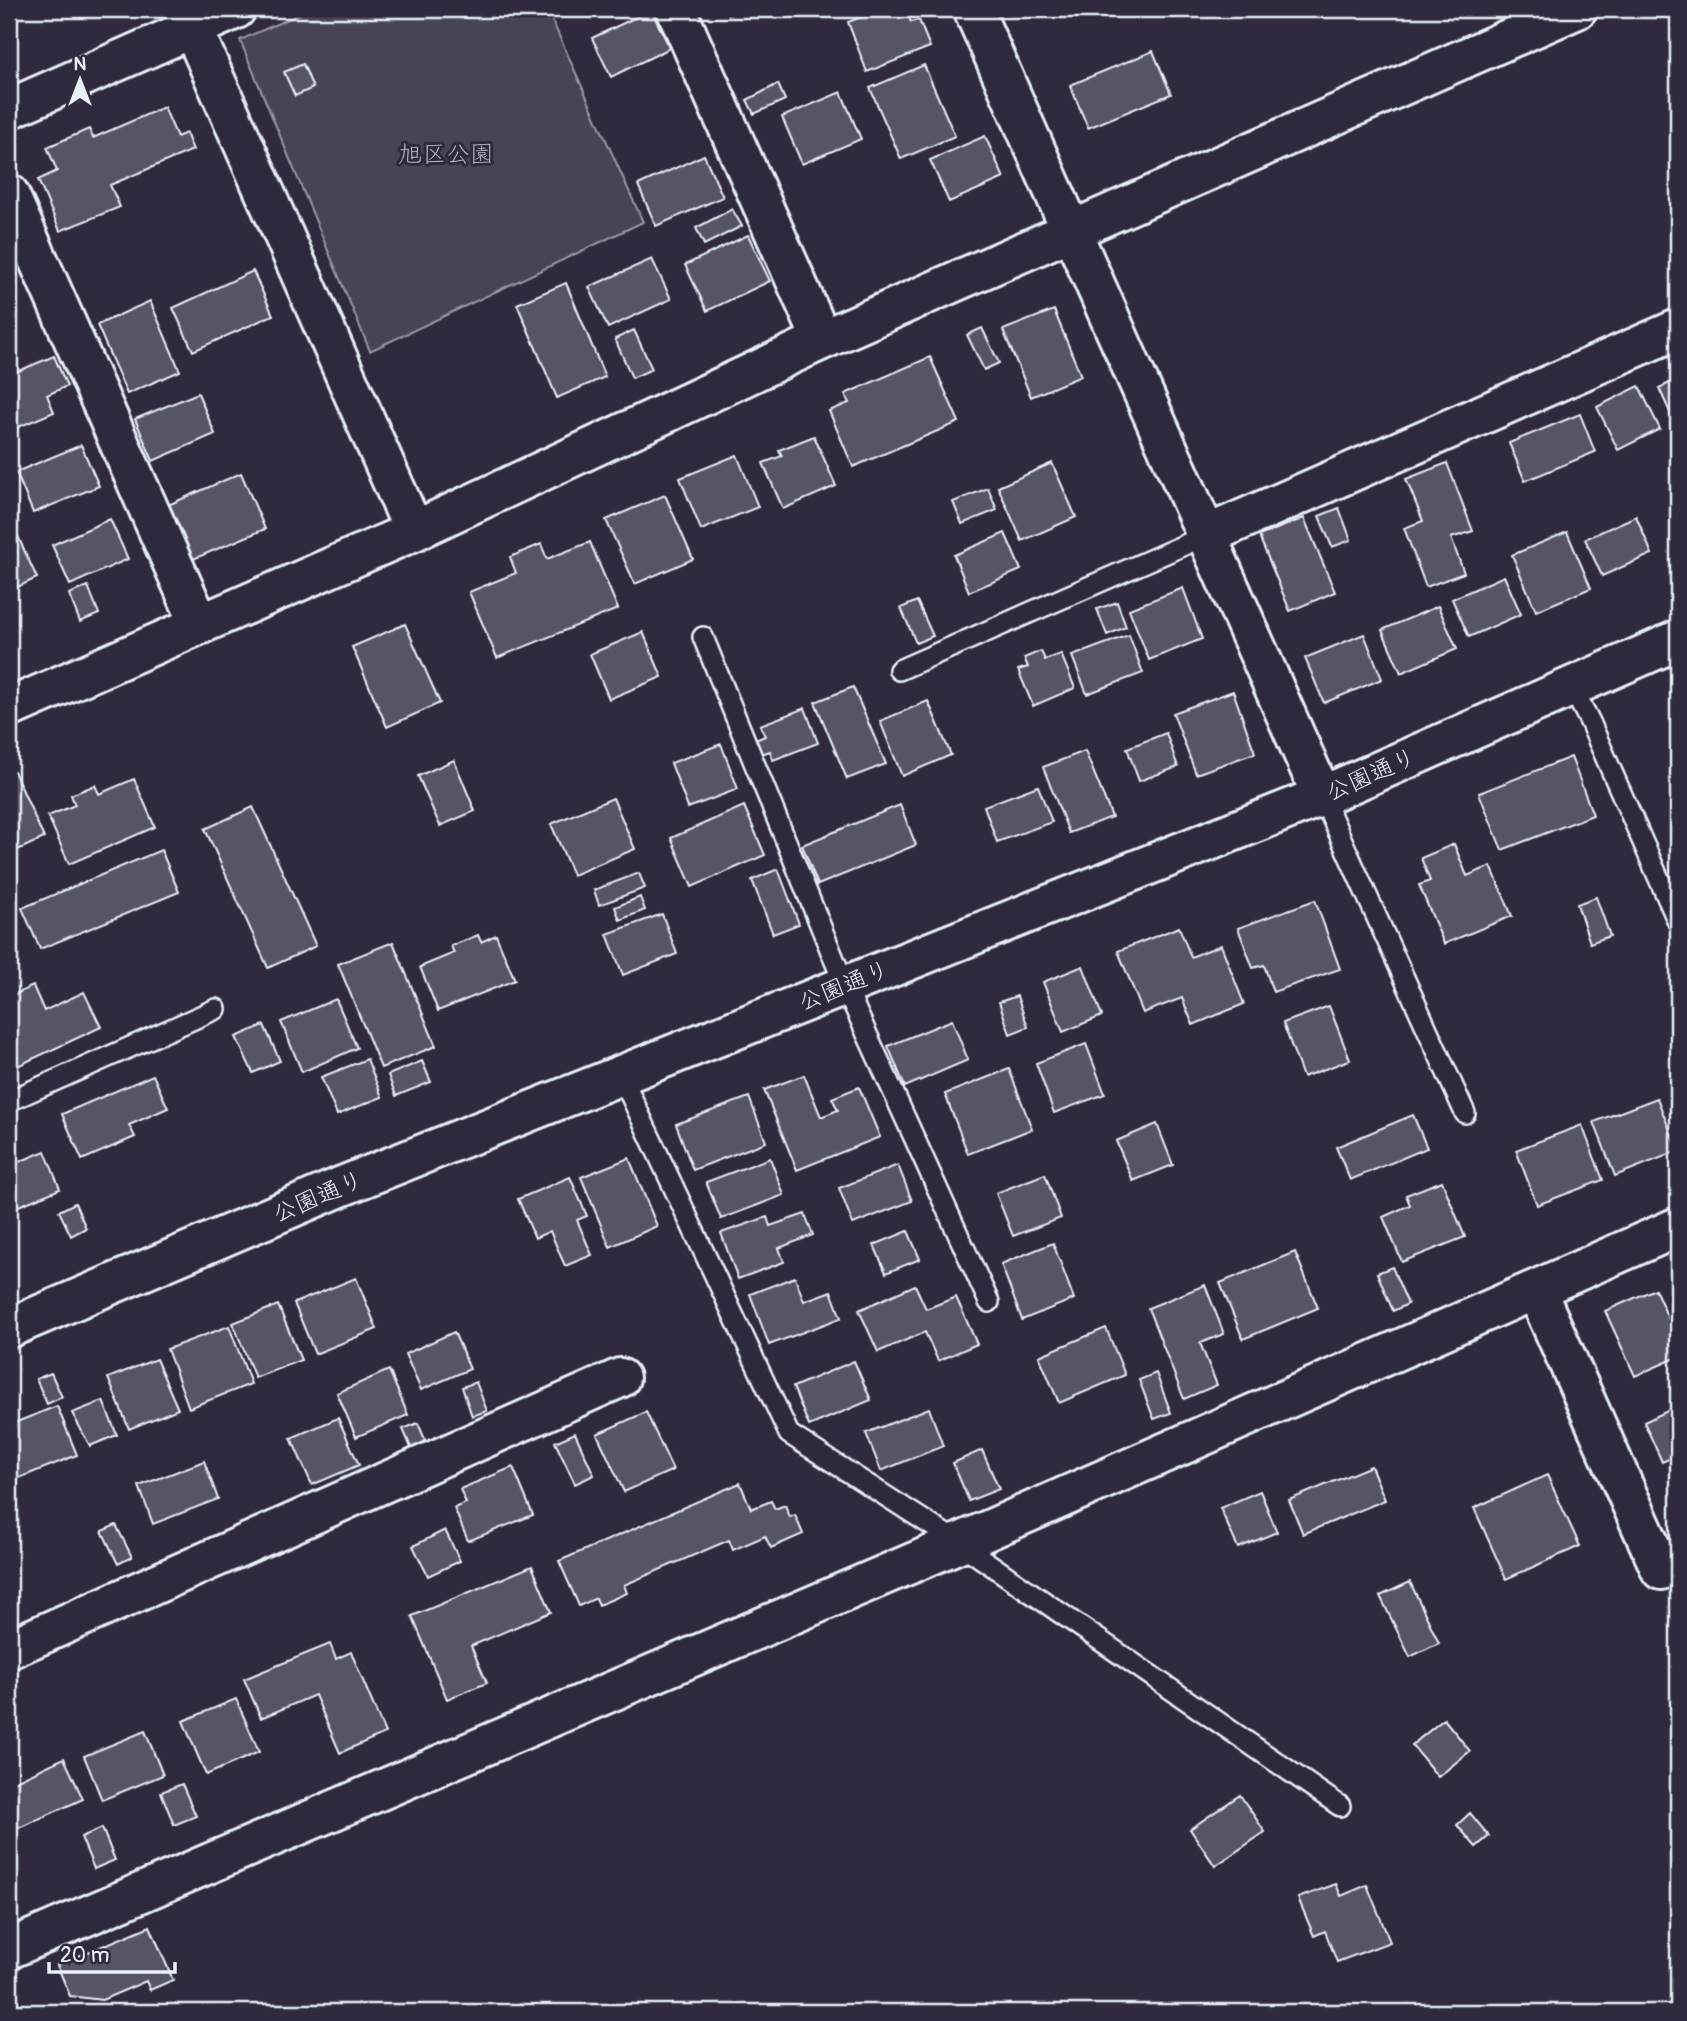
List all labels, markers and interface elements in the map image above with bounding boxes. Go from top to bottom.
north arrow [46,46,116,116]
text: N [74,52,87,76]
park label: 旭区公園 [398,140,494,169]
street label: 公園通り [1321,742,1421,808]
street label: 公園通り [794,955,894,1017]
street label: 公園通り [268,1165,368,1229]
scale bar [49,1930,175,1974]
text: 20 m [60,1942,109,1969]

